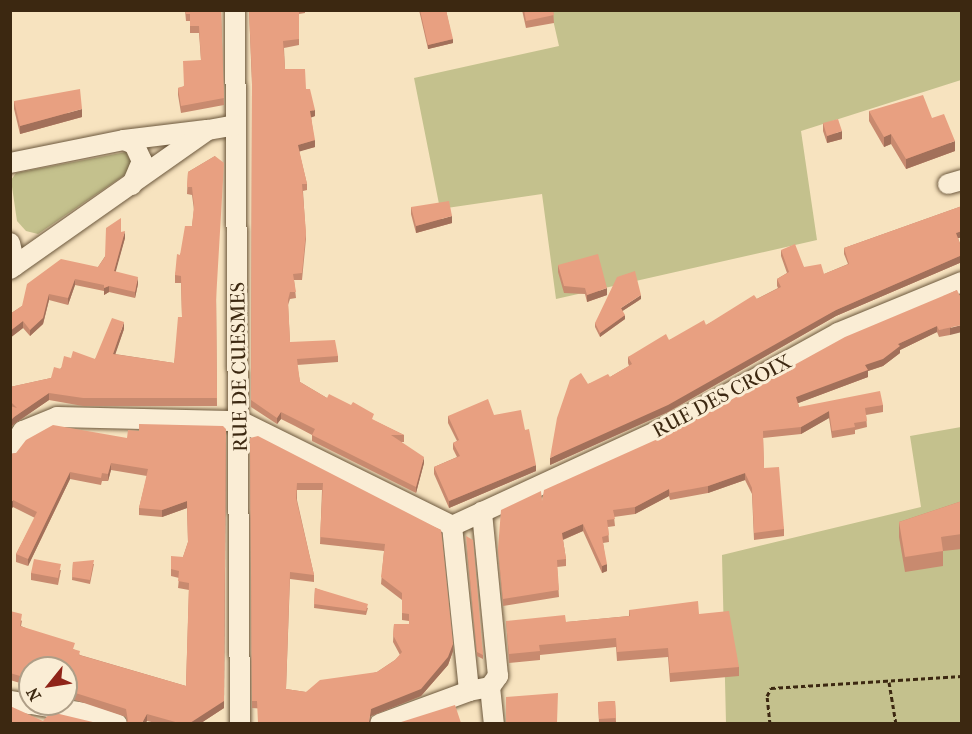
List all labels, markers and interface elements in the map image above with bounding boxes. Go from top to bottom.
street label: RUE DE CUESMES [226,282,252,452]
street label: RUE DES CROIX [648,349,796,443]
north arrow [18,656,78,716]
text: N [22,684,45,704]

